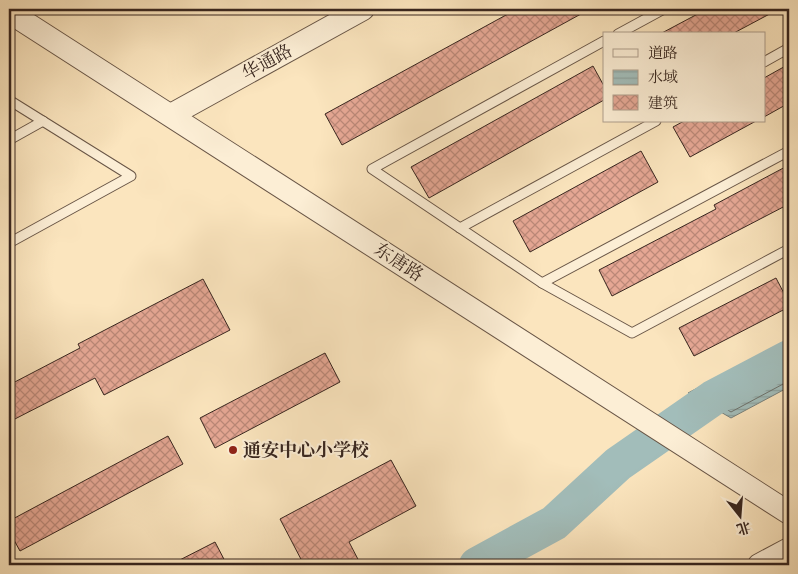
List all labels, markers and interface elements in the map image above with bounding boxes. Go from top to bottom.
legend [603,32,766,122]
street label: 华通路 [238,38,296,86]
text: 道路 [648,43,678,63]
text: 水域 [648,67,678,87]
text: 建筑 [648,93,678,113]
street label: 东唐路 [370,237,428,287]
place label: 通安中心小学校 [243,438,369,462]
marker: 通安中心小学校 [227,444,239,456]
north arrow [716,492,766,542]
text: 北 [734,517,753,539]

